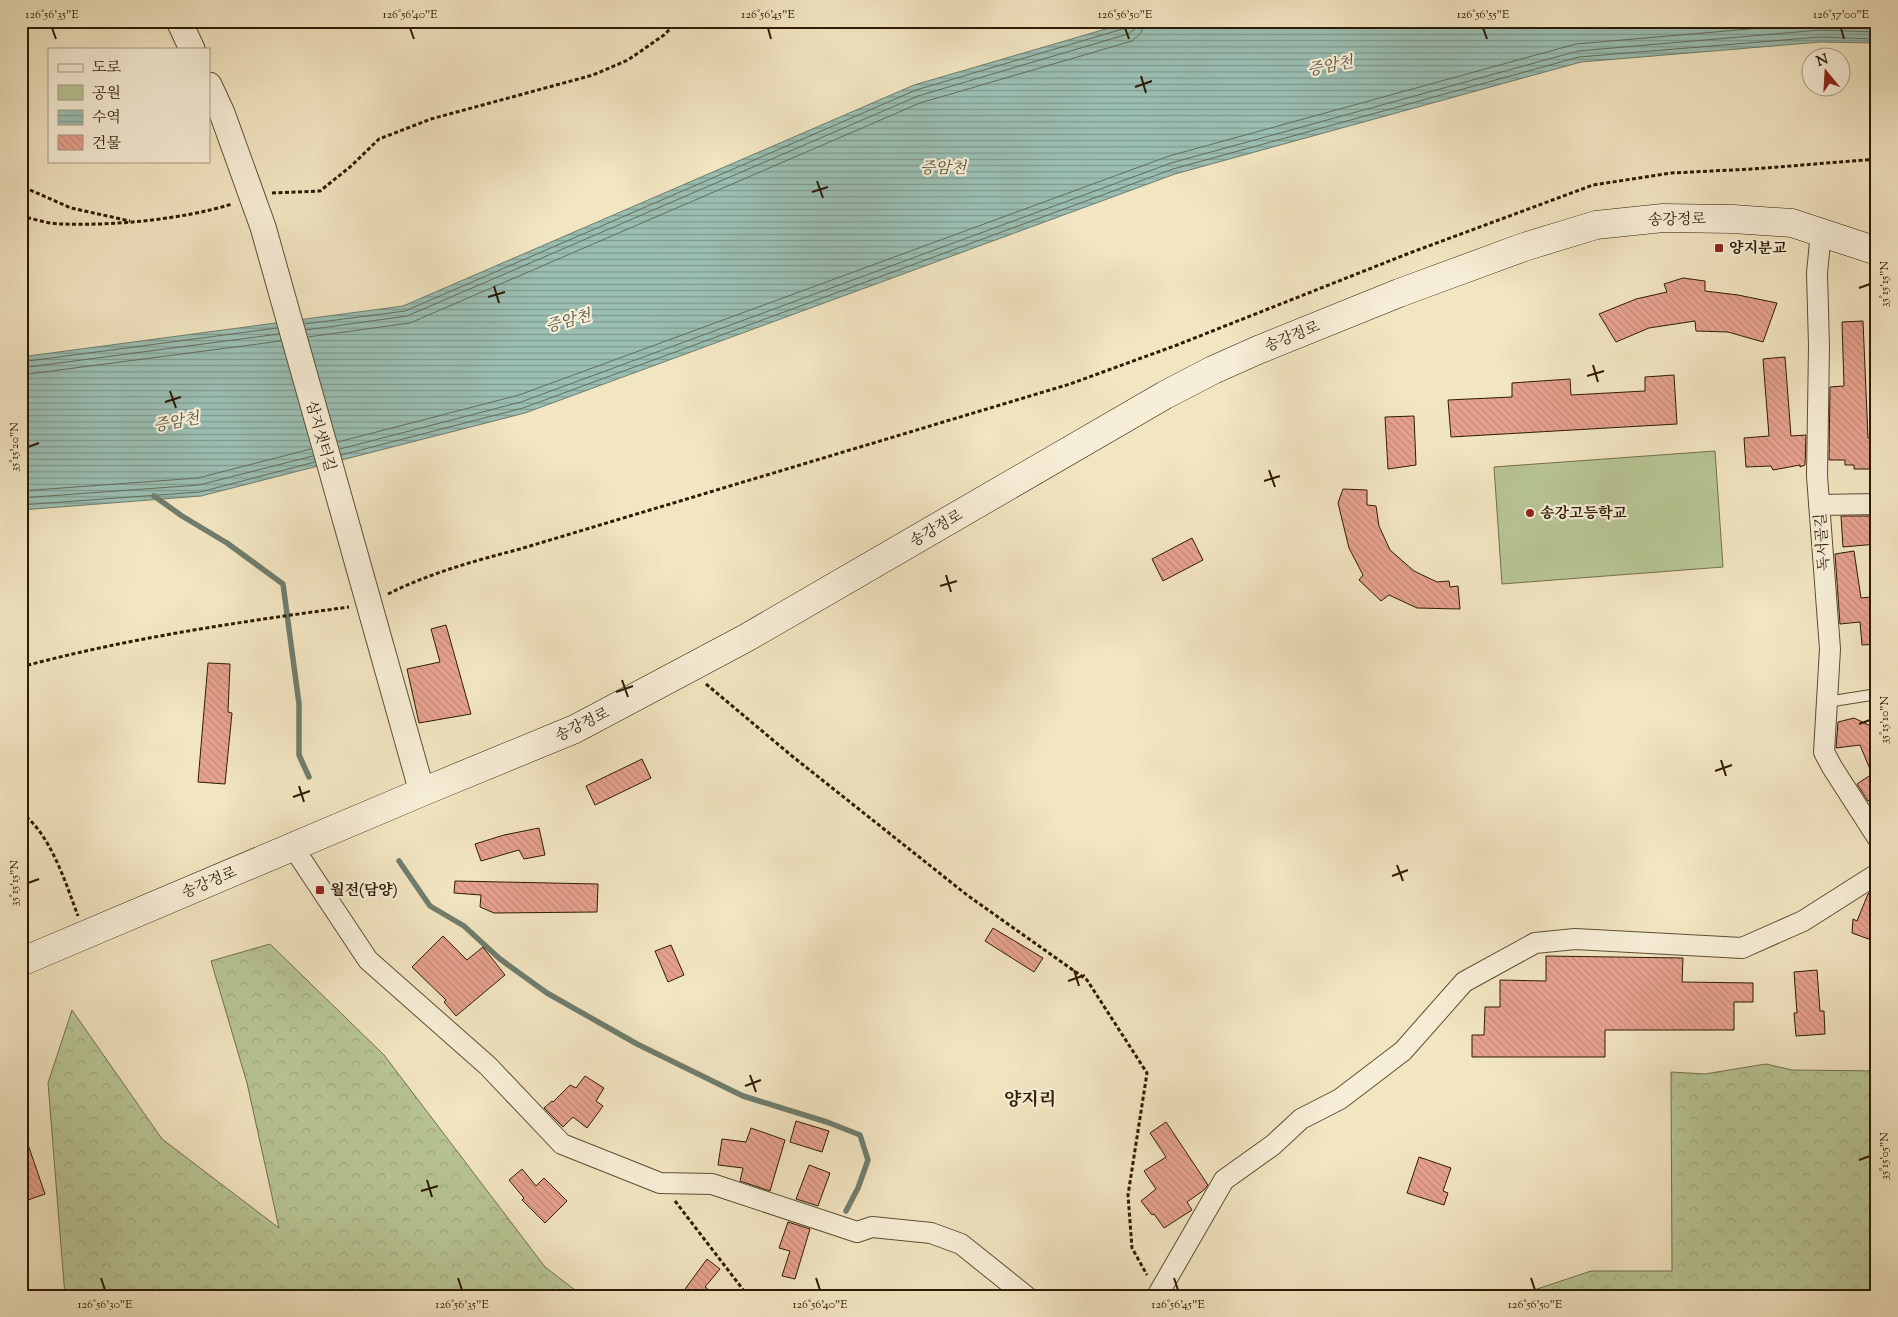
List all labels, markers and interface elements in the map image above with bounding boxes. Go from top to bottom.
text: 126°56'35"E [25,6,79,24]
text: 126°56'40"E [382,6,438,24]
text: 126°56'45"E [741,6,795,24]
text: 126°56'50"E [1098,6,1153,24]
text: 126°56'55"E [1457,6,1510,24]
text: 126°57'00"E [1813,6,1870,24]
legend [48,48,210,162]
north arrow [1800,48,1850,98]
text: N [1814,50,1831,73]
water label: 증암천 [1306,51,1357,83]
text: 도로 [92,58,121,79]
text: 공원 [92,84,121,105]
text: 수역 [92,108,121,129]
text: 건물 [92,134,121,155]
water label: 증암천 [920,158,968,181]
street label: 송강정로 [1648,209,1707,232]
place label: 양지분교 [1729,239,1787,260]
marker: 양지분교 [1713,242,1725,254]
text: 35°15'15"N [1876,260,1894,307]
water label: 증암천 [543,305,596,340]
street label: 송강정로 [1262,317,1324,358]
street label: 삼지샛터길 [299,399,340,474]
water label: 증암천 [152,408,203,439]
text: 35°15'20"N [6,422,24,472]
place label: 송강고등학교 [1540,504,1627,525]
street label: 송강정로 [906,505,968,553]
marker: 송강고등학교 [1524,507,1536,519]
street label: 독서골길 [1811,512,1836,572]
text: 35°15'10"N [1876,696,1894,744]
street label: 송강정로 [552,703,614,747]
text: 35°15'15"N [6,859,24,906]
street label: 송강정로 [179,862,241,904]
place label: 월전(담양) [330,881,398,902]
marker: 월전(담양) [314,884,326,896]
district label: 양지리 [1004,1088,1056,1114]
text: 35°15'05"N [1876,1132,1894,1180]
text: 126°56'30"E [77,1296,133,1314]
text: 126°56'35"E [435,1296,489,1314]
text: 126°56'40"E [792,1296,848,1314]
text: 126°56'45"E [1151,1296,1205,1314]
text: 126°56'50"E [1508,1296,1563,1314]

